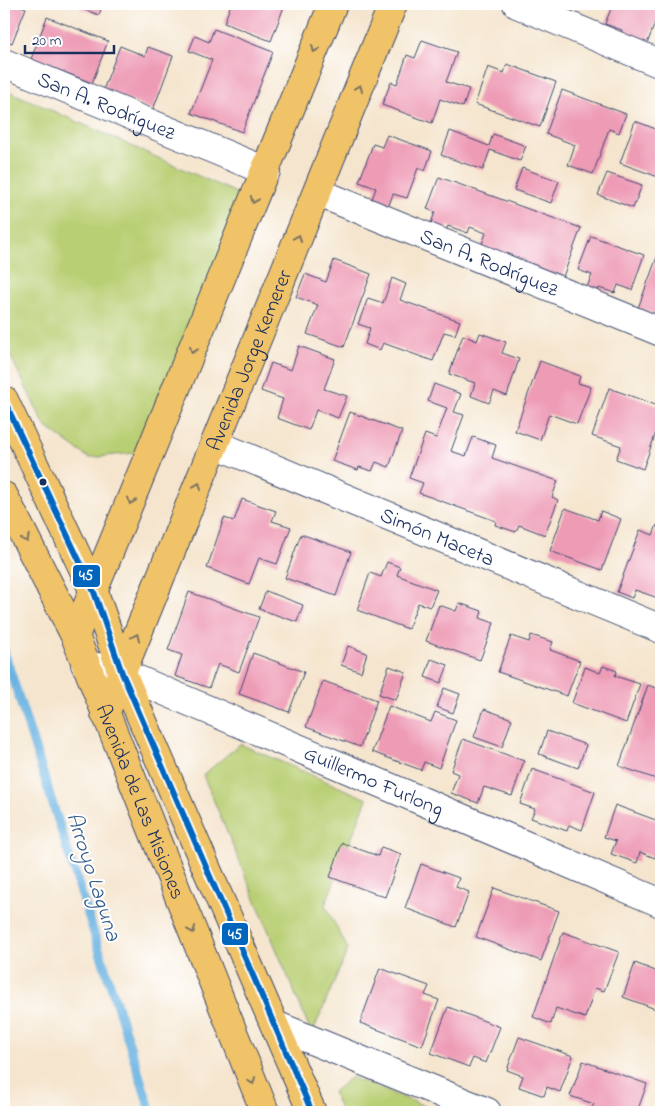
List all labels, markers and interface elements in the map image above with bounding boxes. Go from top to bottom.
scale bar [25,22,114,54]
text: 20 m [32,30,62,52]
one-way arrow [310,44,321,53]
street label: San A. Rodríguez [32,65,180,149]
one-way arrow [353,84,363,93]
one-way arrow [250,195,260,204]
street label: San A. Rodríguez [415,222,563,306]
one-way arrow [292,235,302,243]
street label: Avenida Jorge Kemerer [200,265,301,456]
one-way arrow [188,345,199,354]
unlabelled marker [38,477,48,487]
one-way arrow [191,482,202,491]
one-way arrow [127,496,138,505]
street label: Simón Maceta [375,501,499,575]
one-way arrow [20,534,30,543]
line badge: 45 [72,564,101,588]
text: 45 [78,566,93,587]
one-way arrow [130,633,141,642]
street label: Avenida de Las Misiones [87,700,192,904]
street label: Guillermo Furlong [299,739,448,827]
water label: Arroyo Laguna [56,808,128,946]
line badge: 45 [221,922,249,946]
one-way arrow [186,925,196,934]
text: 45 [227,925,242,946]
one-way arrow [246,1076,257,1085]

